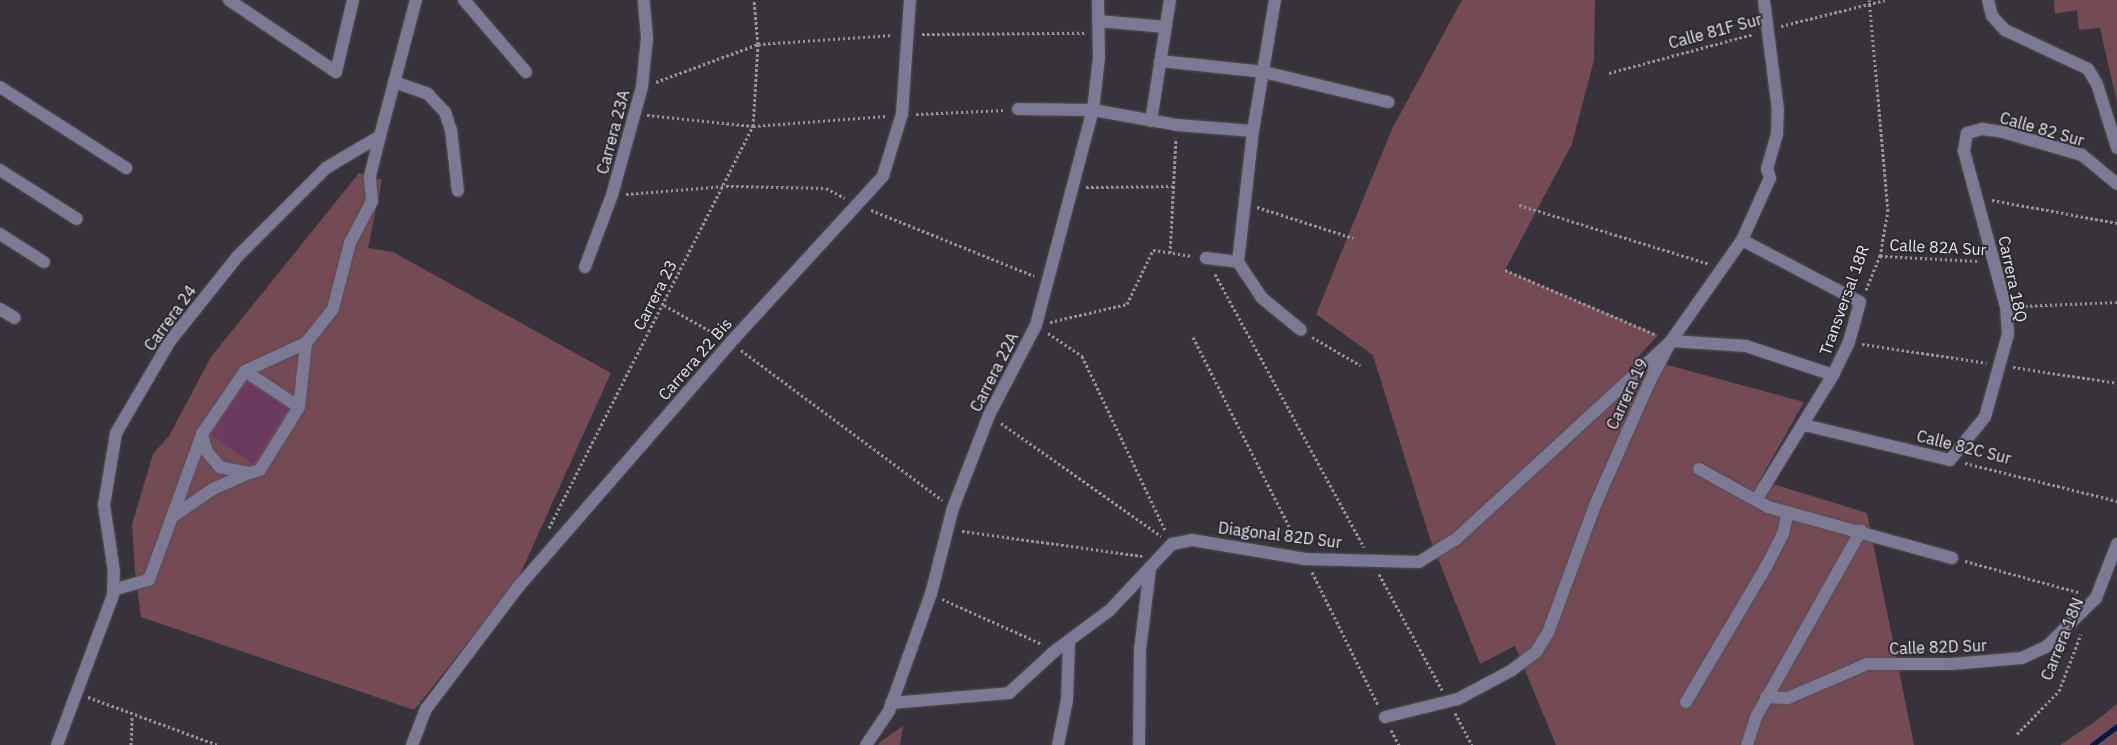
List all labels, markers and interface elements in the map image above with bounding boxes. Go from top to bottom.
street label: Calle 81F Sur [1666,9,1764,53]
street label: Carrera 23A [593,88,633,176]
street label: Calle 82 Sur [1998,108,2086,150]
street label: Carrera 18Q [1995,234,2031,324]
street label: Calle 82A Sur [1889,235,1987,259]
street label: Transversal 18R [1815,242,1873,358]
street label: Carrera 23 [629,257,681,333]
street label: Carrera 24 [140,282,200,354]
street label: Carrera 22 Bis [654,314,736,404]
street label: Carrera 22A [966,329,1022,415]
street label: Carrera 19 [1602,355,1652,433]
street label: Calle 82C Sur [1915,426,2013,468]
street label: Diagonal 82D Sur [1217,518,1343,552]
street label: Carrera 18N [2037,595,2087,683]
street label: Calle 82D Sur [1889,636,1987,658]

